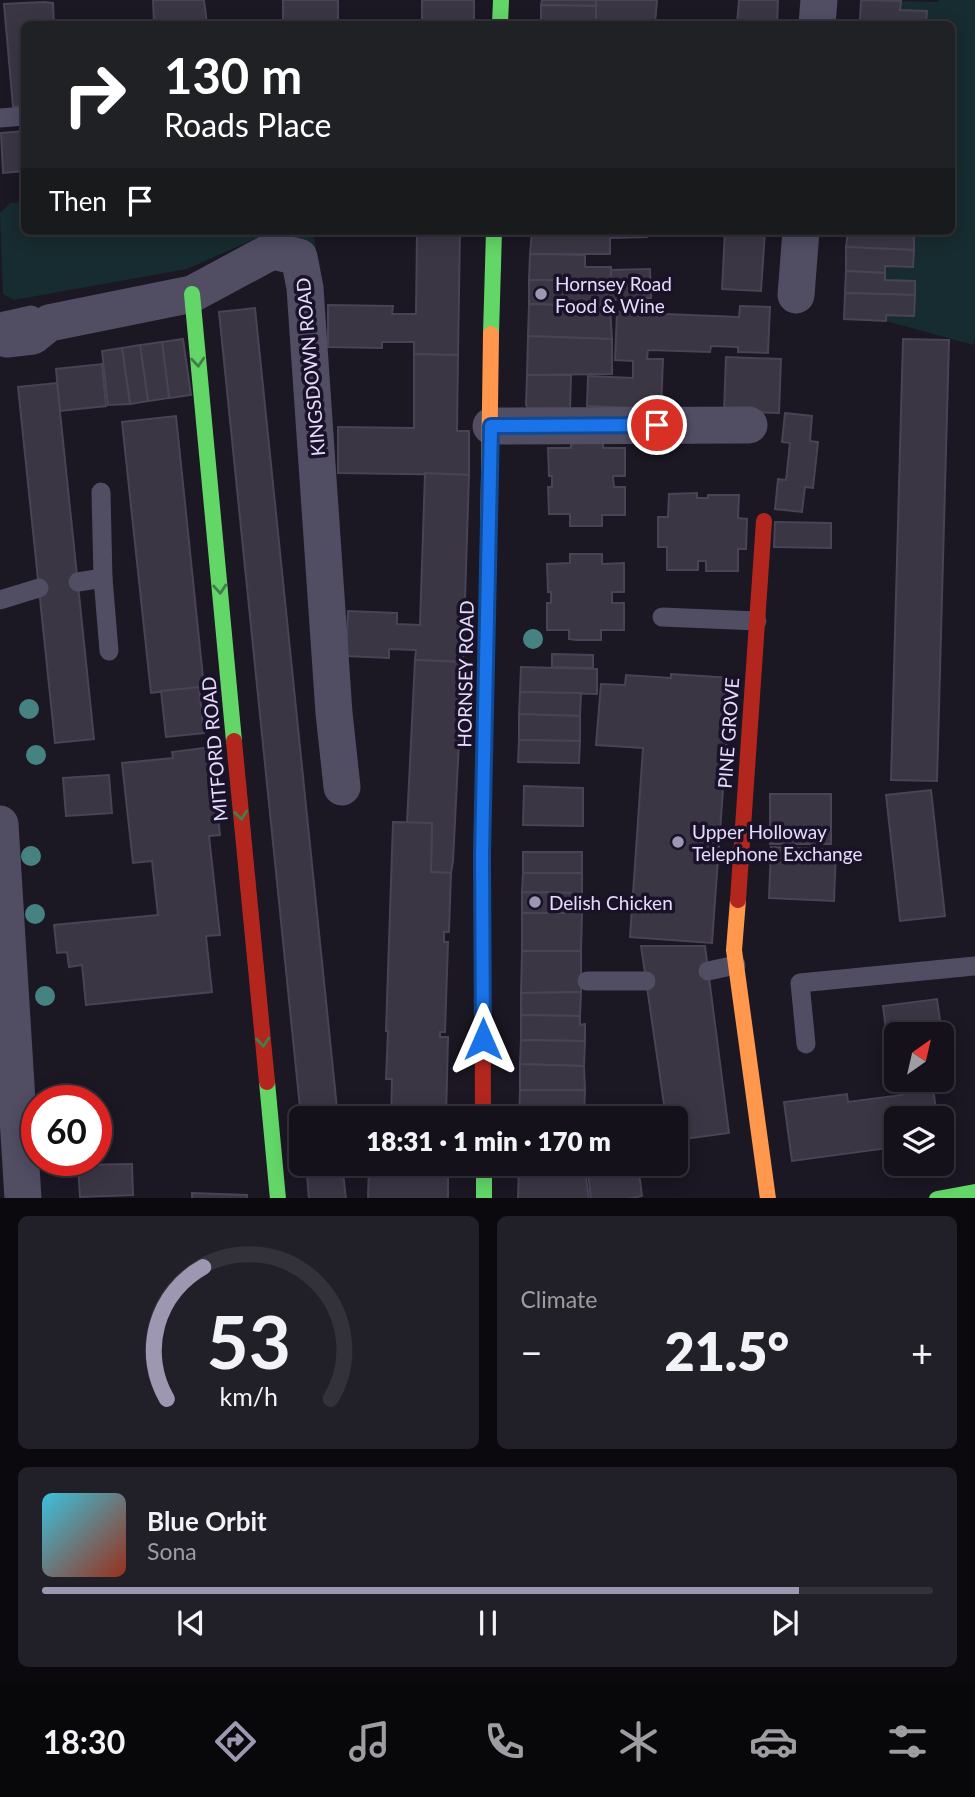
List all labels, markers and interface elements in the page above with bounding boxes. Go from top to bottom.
text: 130 m [164,46,302,104]
icon: right [49,49,140,140]
text: Roads Place [164,105,332,144]
icon: arrive [121,182,159,220]
text: Then [49,185,107,217]
place label: Hornsey Road Food & Wine [555,272,672,317]
street label: KINGSDOWN ROAD [291,277,329,457]
marker: Hornsey Road Food & Wine [533,286,549,302]
one-way arrow [190,357,205,368]
pin [627,395,687,455]
icon: arrive [638,406,676,444]
one-way arrow [212,584,227,595]
street label: HORNSEY ROAD [452,600,478,748]
street label: MITFORD ROAD [196,676,232,822]
street label: PINE GROVE [713,677,743,789]
one-way arrow [234,810,249,821]
place label: Upper Holloway Telephone Exchange [692,820,862,865]
marker: Upper Holloway Telephone Exchange [670,834,686,850]
place label: Delish Chicken [549,891,673,914]
marker: Delish Chicken [527,894,543,910]
position arrow [446,1002,520,1076]
north arrow [884,1022,954,1092]
map controls [884,1022,954,1176]
one-way arrow [255,1037,270,1048]
speed limit sign: 60 [21,1085,112,1176]
button: layers [884,1106,954,1176]
text: 18:31 · 1 min · 170 m [366,1125,611,1157]
text: Climate [521,1285,597,1313]
text: 53 [206,1297,290,1385]
text: 21.5° [664,1320,789,1382]
text: − [521,1329,543,1375]
text: + [911,1329,933,1375]
text: km/h [219,1380,278,1410]
text: Blue Orbit [147,1505,267,1537]
text: Sona [147,1537,197,1565]
icon: previous [172,1604,210,1642]
icon: pause [469,1604,507,1642]
icon: next [766,1604,804,1642]
icon: directions [211,1717,260,1766]
icon: music [345,1717,394,1766]
icon: phone [480,1717,529,1766]
icon: climate [614,1717,663,1766]
icon: car [749,1717,798,1766]
icon: filters [883,1717,932,1766]
text: 18:30 [43,1722,125,1761]

